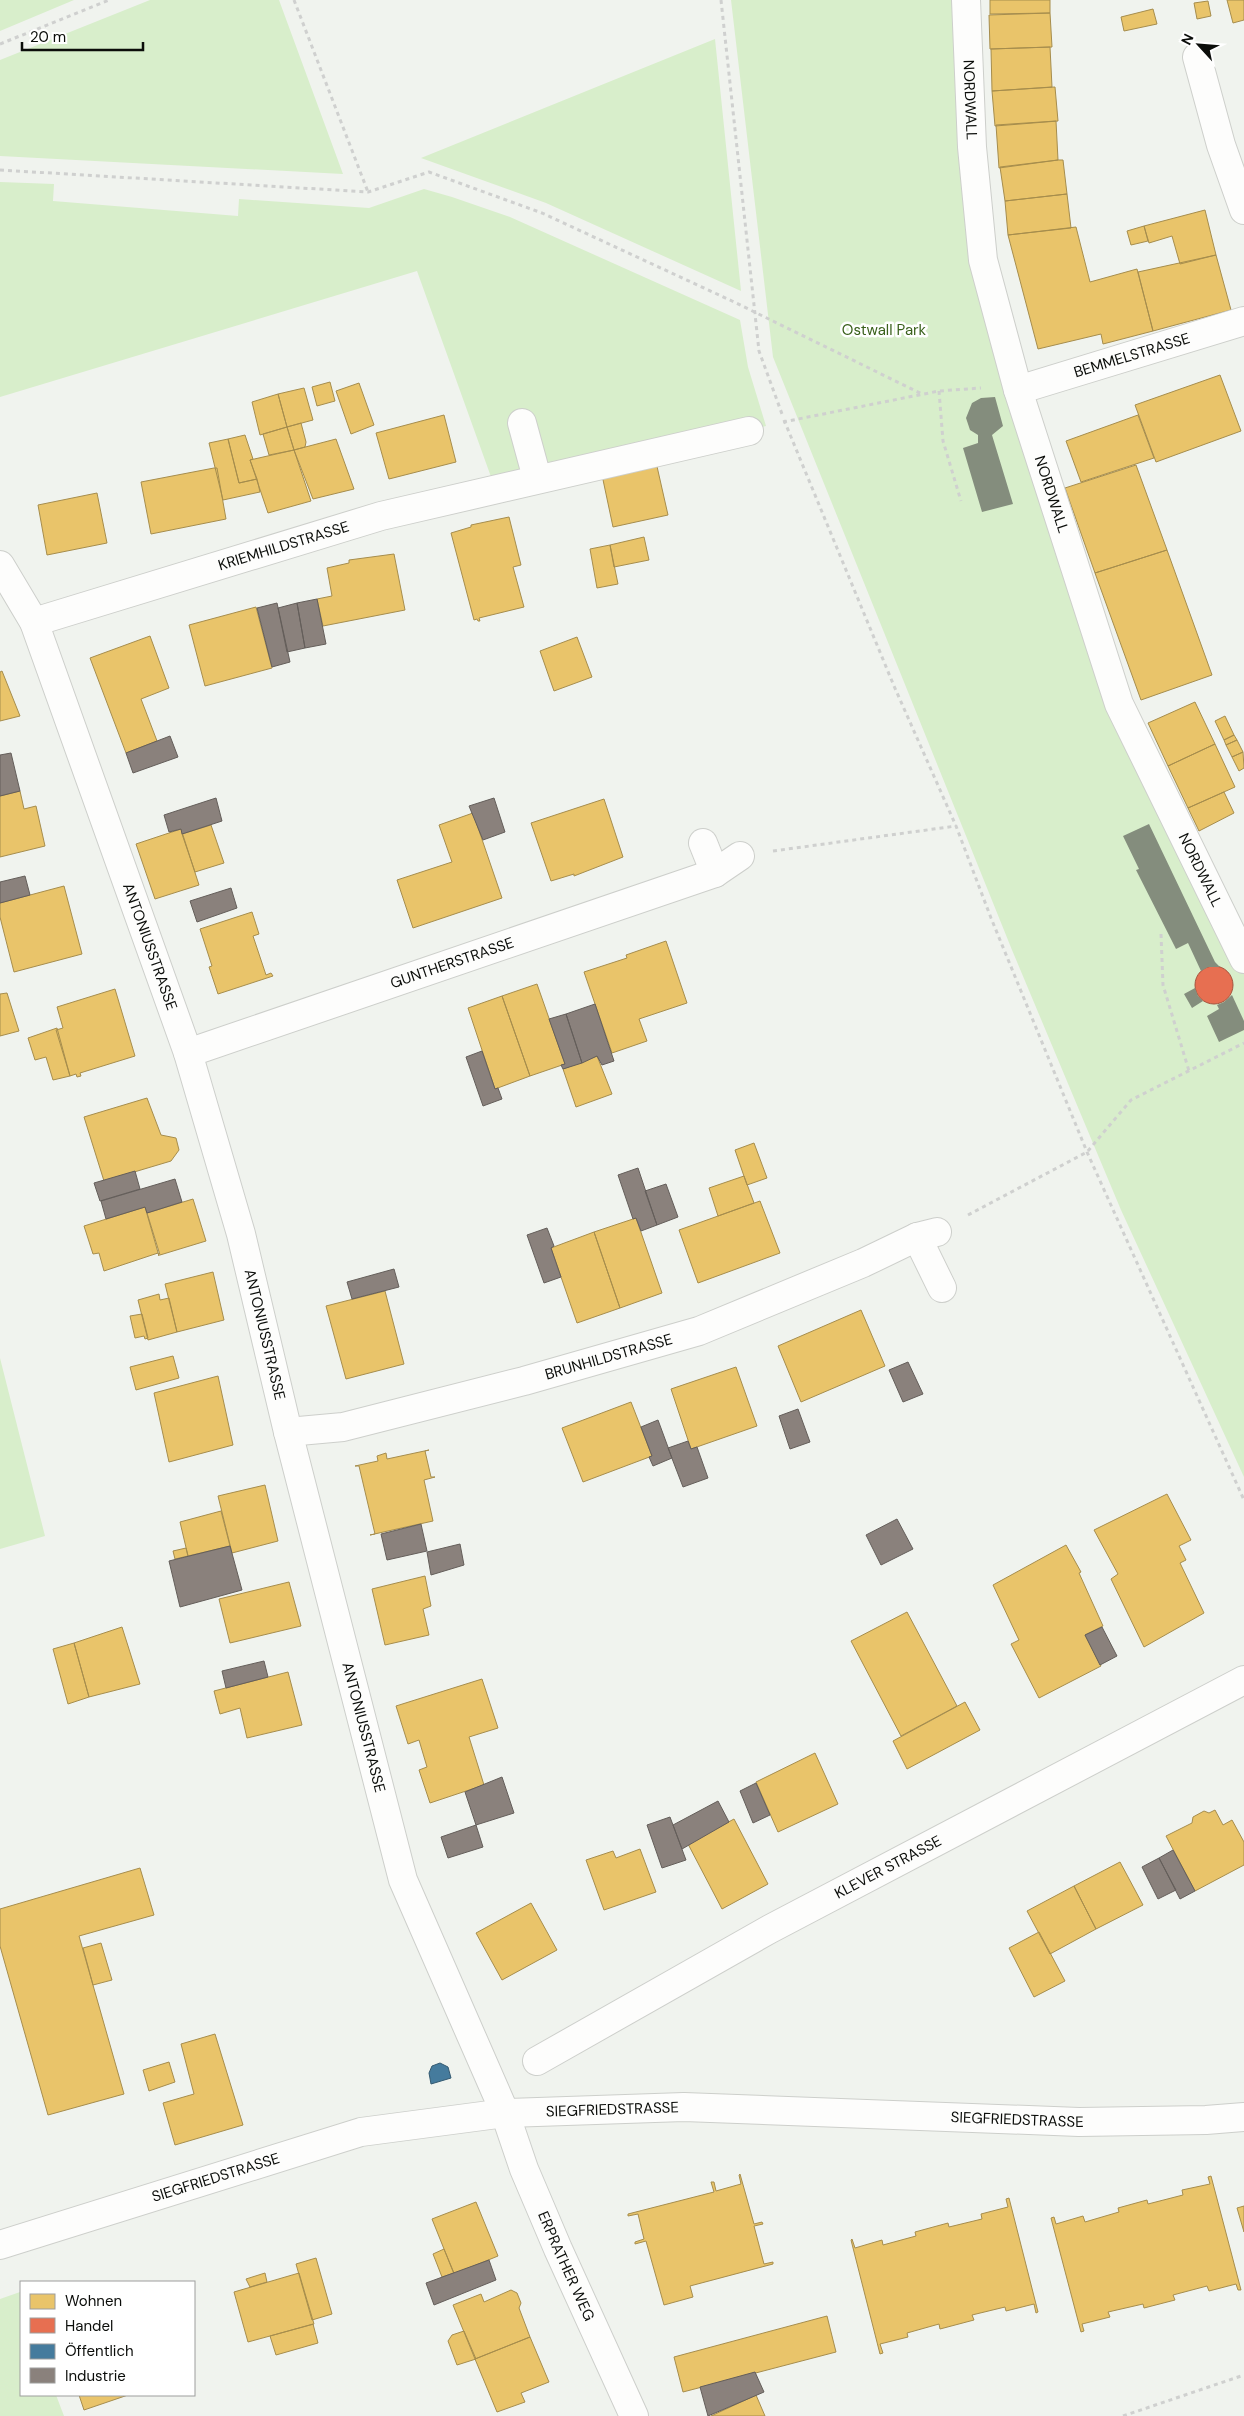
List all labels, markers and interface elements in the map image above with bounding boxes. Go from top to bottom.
scale bar [22,20,144,52]
north arrow [1174,20,1224,70]
text: 20 m [30,27,66,47]
text: N [1177,31,1198,48]
street label: NORDWALL [958,59,982,140]
park label: Ostwall Park [842,320,927,340]
street label: BEMMELSTRASSE [1071,328,1192,382]
street label: NORDWALL [1030,453,1073,536]
street label: KRIEMHILDSTRASSE [216,516,352,575]
street label: NORDWALL [1174,830,1227,910]
street label: ANTONIUSSTRASSE [118,880,182,1013]
street label: GUNTHERSTRASSE [388,932,516,993]
street label: ANTONIUSSTRASSE [240,1267,290,1402]
street label: BRUNHILDSTRASSE [543,1329,675,1385]
street label: ANTONIUSSTRASSE [337,1660,390,1795]
street label: KLEVER STRASSE [831,1831,945,1903]
street label: SIEGFRIEDSTRASSE [546,2097,679,2122]
street label: SIEGFRIEDSTRASSE [950,2107,1084,2132]
street label: SIEGFRIEDSTRASSE [149,2148,282,2207]
street label: ERPRATHER WEG [533,2208,599,2324]
legend [20,2281,195,2396]
text: Wohnen [65,2291,122,2311]
text: Handel [65,2316,113,2336]
text: Öffentlich [65,2341,134,2361]
text: Industrie [65,2366,126,2386]

